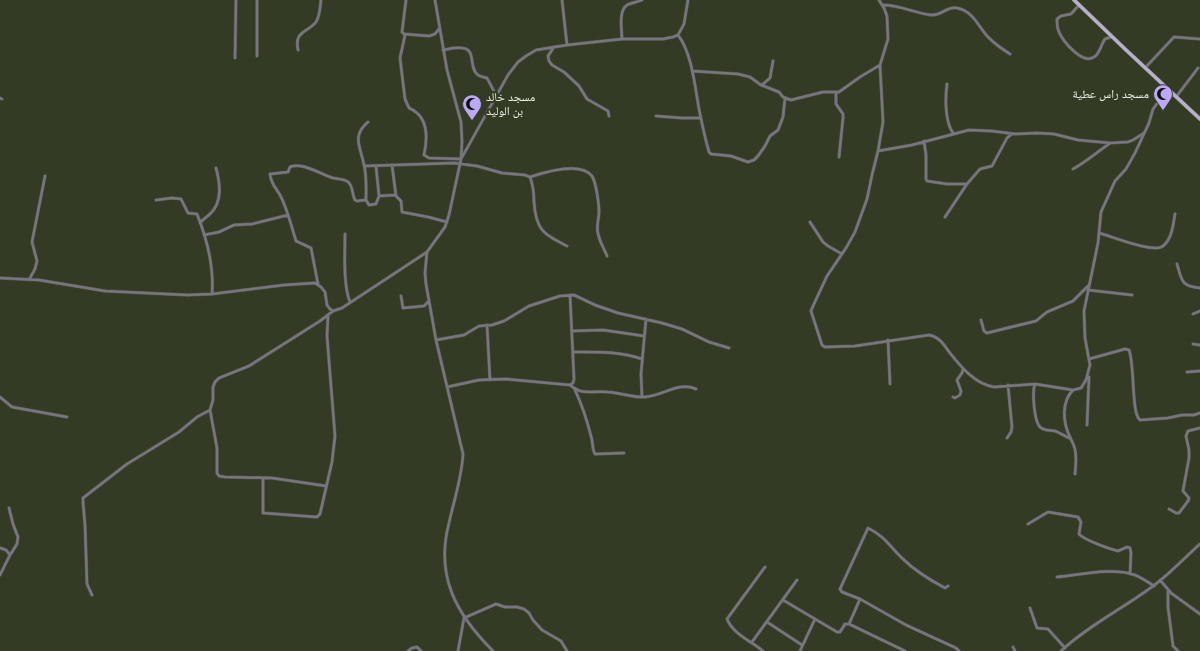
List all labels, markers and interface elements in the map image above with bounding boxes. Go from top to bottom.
mosque icon: مسجد راس عطية [1152,83,1174,111]
place label: مسجد راس عطية [1072,86,1149,101]
place label: مسجد خالد بن الوليد [486,89,535,118]
mosque icon: مسجد خالد بن الوليد [461,93,483,121]

